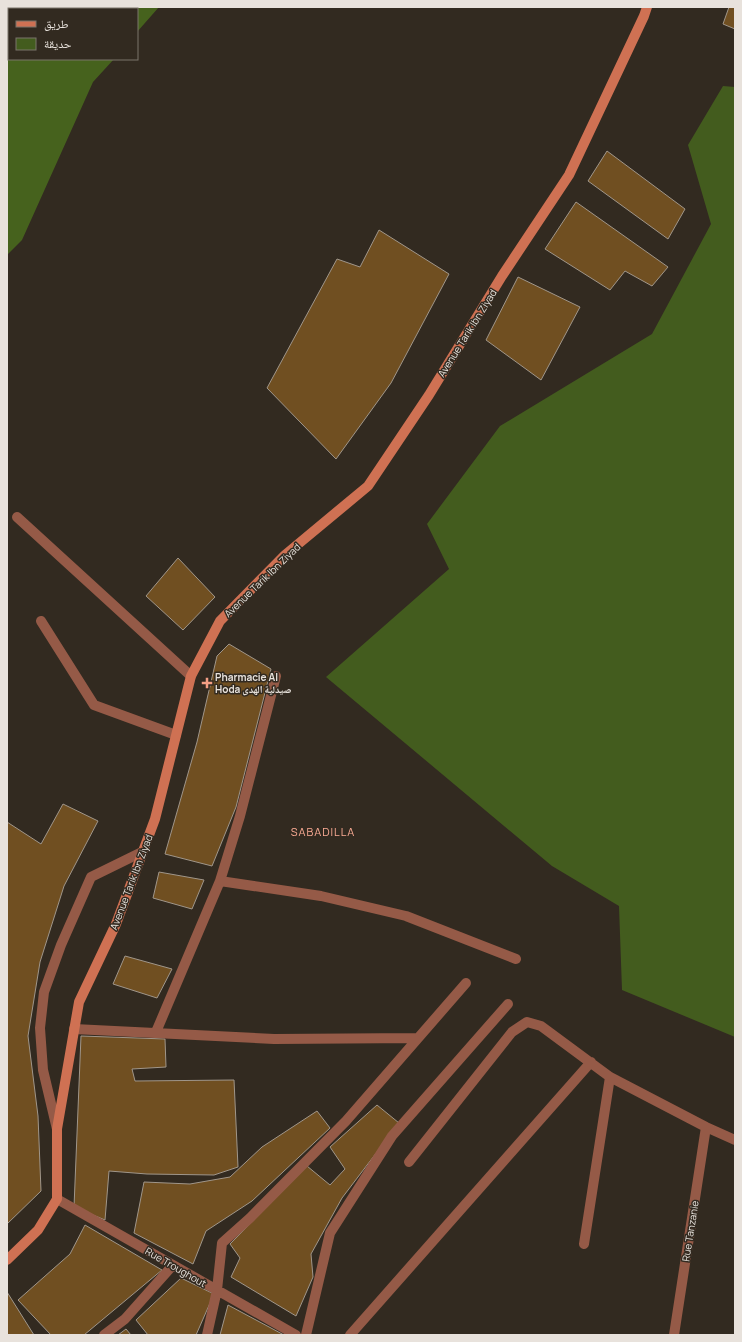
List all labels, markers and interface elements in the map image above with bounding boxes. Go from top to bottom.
legend [8,8,138,60]
text: طريق [44,15,69,32]
text: حديقة [44,35,72,52]
street label: Avenue Tarik Ibn Ziyad [434,286,500,380]
street label: Avenue Tarik Ibn Ziyad [221,540,303,620]
place label: Pharmacie Al Hoda صيدلية الهدى [215,670,291,696]
marker: Pharmacie Al Hoda صيدلية الهدى [202,678,212,688]
district label: SABADILLA [291,824,355,839]
street label: Avenue Tarik Ibn Ziyad [106,832,156,932]
street label: Rue Tanzanie [678,1199,702,1262]
street label: Rue Troughout [143,1244,209,1290]

